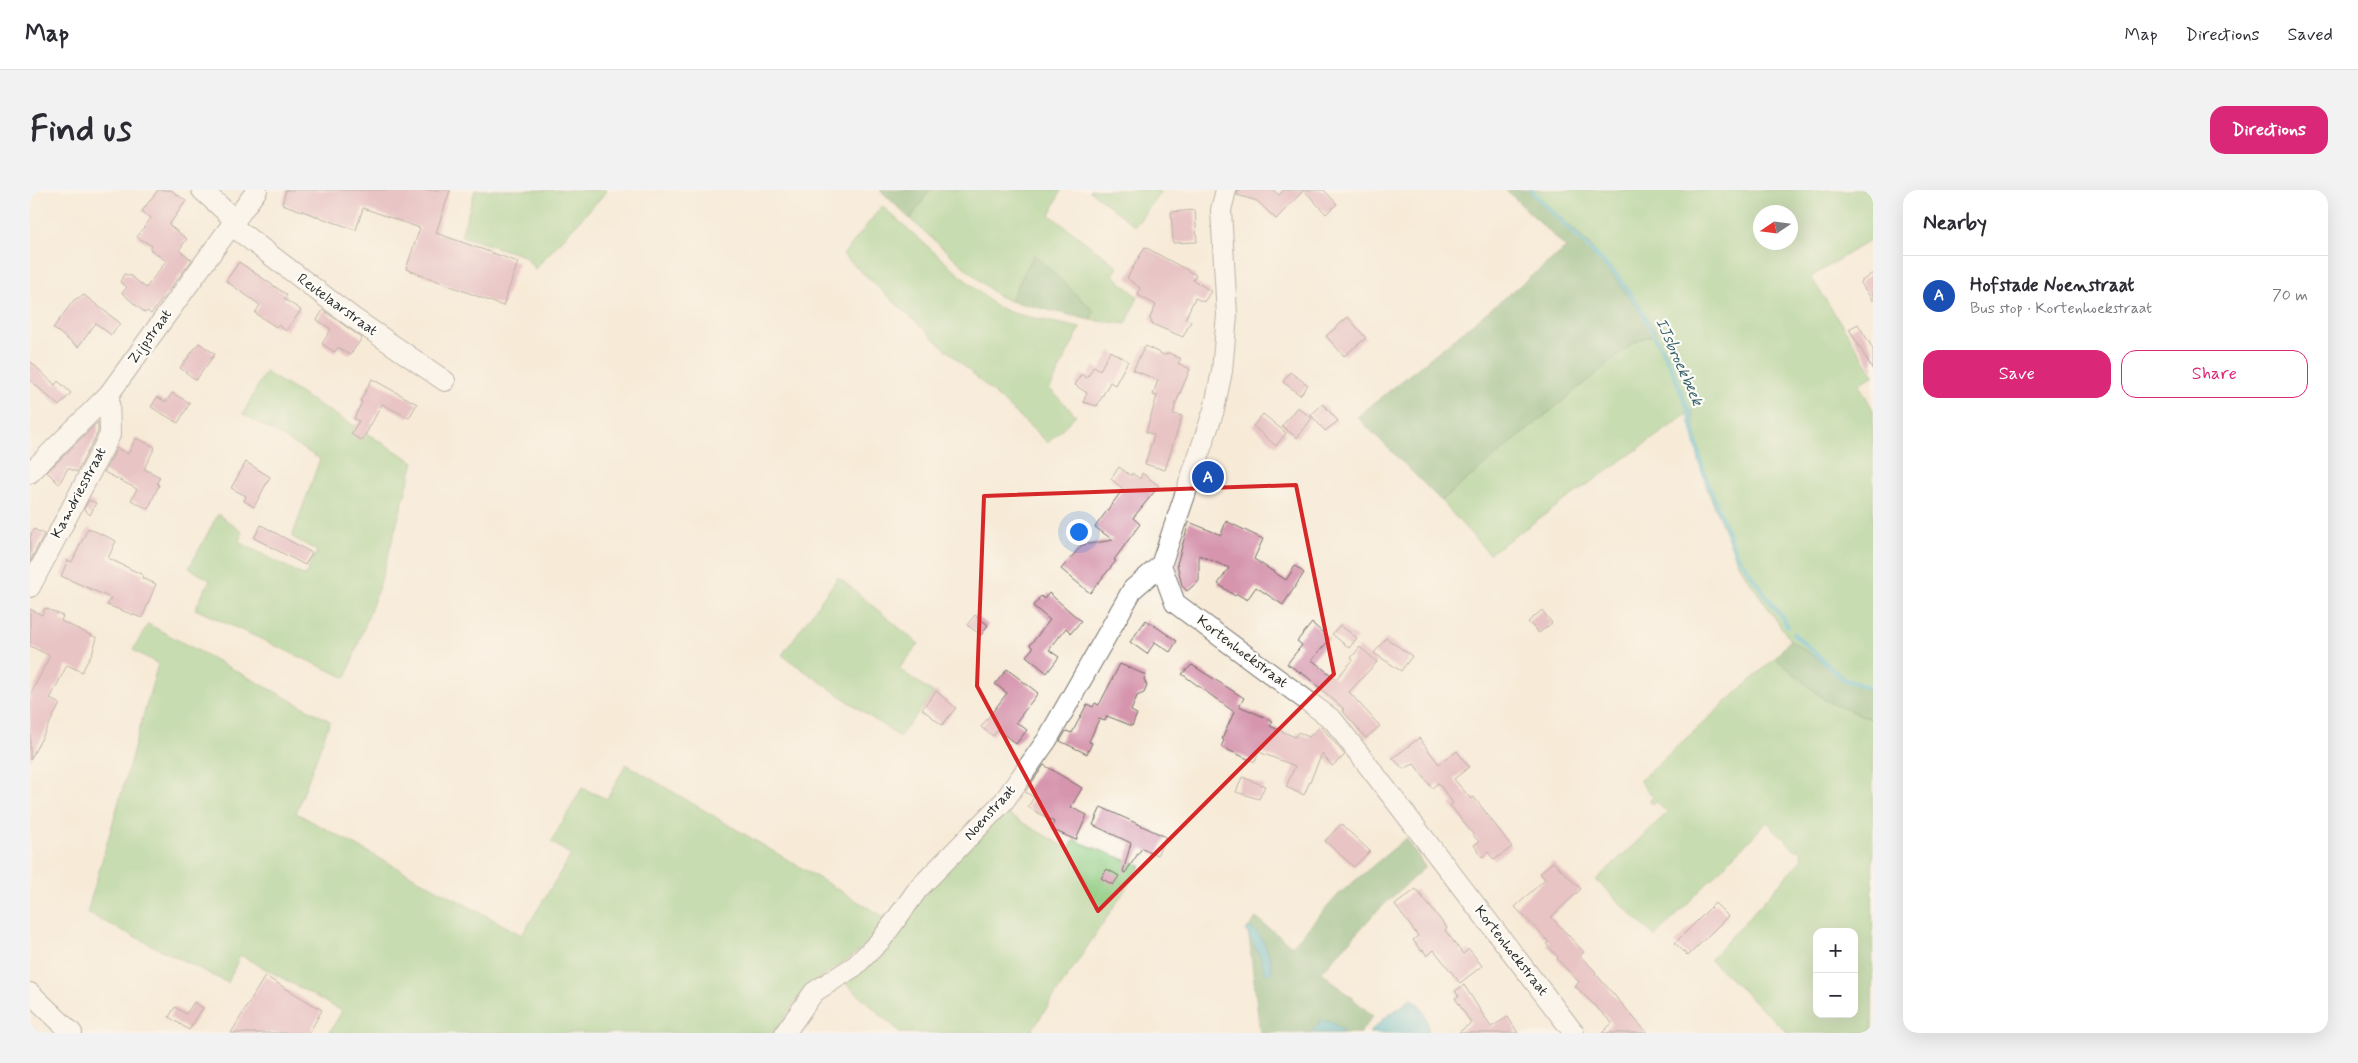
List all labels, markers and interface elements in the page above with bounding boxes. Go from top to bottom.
text: Map [25,19,69,50]
text: Map [2125,23,2158,47]
text: Directions [2186,23,2260,47]
text: Saved [2288,23,2333,47]
button: Directions [2210,106,2328,154]
text: Find us [30,107,132,153]
north arrow [1753,205,1798,250]
text: Nearby [1923,209,1987,237]
street label: Reutelaarstraat [293,269,382,341]
text: Hofstade Noenstraat [1970,273,2134,298]
text: A [1934,285,1944,306]
text: 70 m [2272,285,2308,306]
text: Bus stop · Kortenhoekstraat [1970,298,2152,319]
street label: Zijpstraat [123,305,177,368]
water label: IJsbroekbeek [1650,315,1708,410]
button: Save [1923,350,2111,398]
button: Share [2121,350,2308,398]
street label: Kamdriesstraat [47,444,112,542]
pin: A [1192,458,1224,496]
your location [1066,519,1092,545]
street label: Kortenhoekstraat [1192,611,1292,693]
street label: Noenstraat [960,781,1020,845]
street label: Kortenhoekstraat [1469,902,1553,1001]
map controls [1813,928,1858,1018]
button: + [1813,928,1858,973]
button: − [1813,973,1858,1018]

